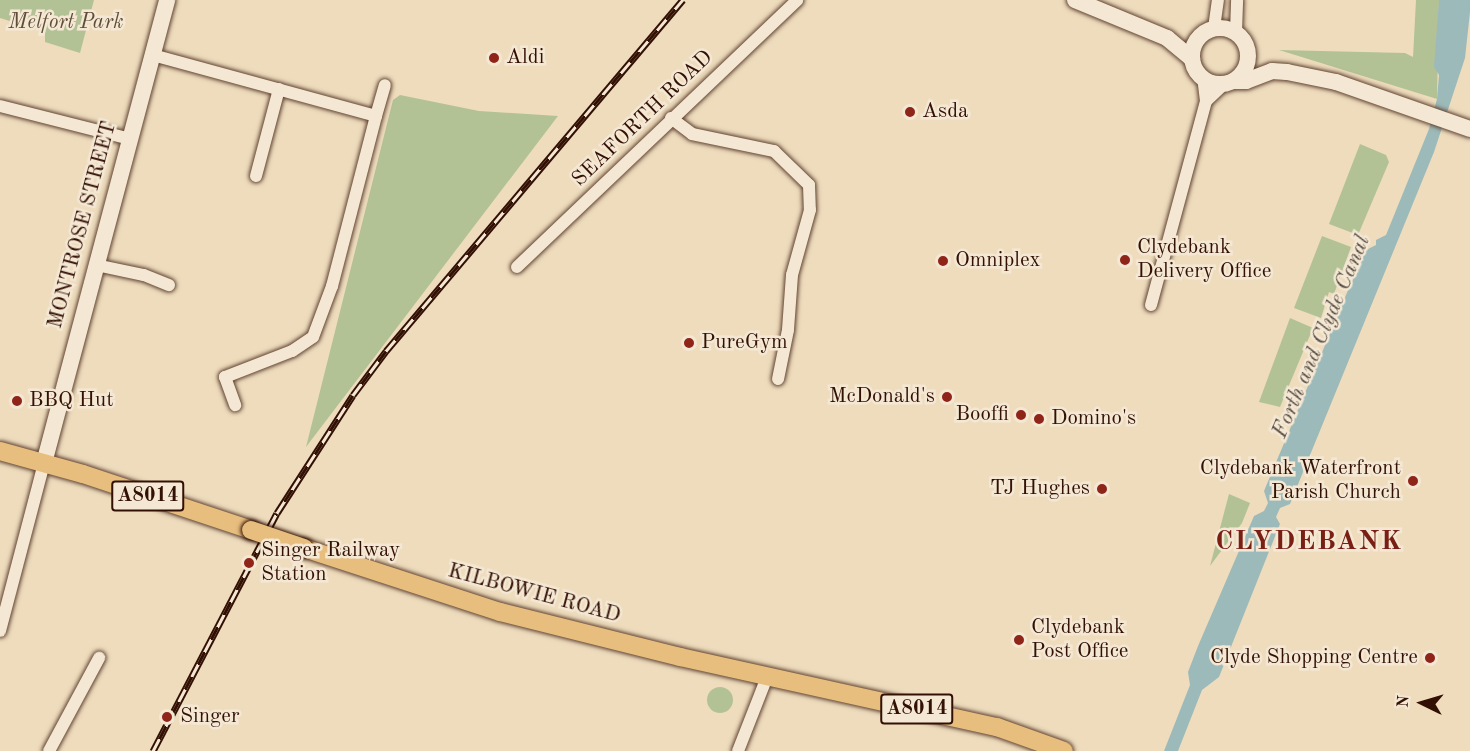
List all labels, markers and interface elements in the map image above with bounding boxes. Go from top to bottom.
park label: Melfort Park [9,10,123,36]
place label: Aldi [506,45,544,71]
street label: SEAFORTH ROAD [567,45,719,193]
marker: Aldi [487,51,501,65]
place label: Asda [922,99,968,125]
marker: Asda [903,105,917,119]
street label: MONTROSE STREET [43,119,123,331]
water label: Forth and Clyde Canal [1267,232,1377,442]
place label: Clydebank Delivery Office [1137,235,1271,285]
place label: Omniplex [955,248,1041,274]
marker: Clydebank Delivery Office [1118,253,1132,267]
marker: Omniplex [936,254,950,268]
place label: PureGym [701,330,788,356]
marker: PureGym [682,336,696,350]
place label: McDonald's [829,384,935,410]
place label: BBQ Hut [29,388,114,414]
marker: McDonald's [940,390,954,404]
marker: BBQ Hut [10,394,24,408]
place label: Booffi [956,402,1009,428]
place label: Domino's [1051,406,1136,432]
marker: Booffi [1014,408,1028,422]
marker: Domino's [1032,412,1046,426]
place label: Clydebank Waterfront Parish Church [1200,456,1401,506]
marker: Clydebank Waterfront Parish Church [1406,474,1420,488]
place label: TJ Hughes [990,476,1090,502]
road number: A8014 [110,479,186,513]
marker: TJ Hughes [1095,482,1109,496]
district label: CLYDEBANK [1215,526,1403,558]
place label: Singer Railway Station [261,538,400,588]
marker: Singer Railway Station [242,556,256,570]
street label: KILBOWIE ROAD [445,559,623,629]
place label: Clydebank Post Office [1031,615,1129,665]
marker: Clydebank Post Office [1012,633,1026,647]
place label: Clyde Shopping Centre [1210,645,1418,671]
marker: Clyde Shopping Centre [1423,651,1437,665]
north arrow [1392,673,1452,733]
road number: A8014 [880,692,954,726]
text: N [1396,695,1413,708]
place label: Singer [180,704,240,730]
marker: Singer [158,708,176,726]

